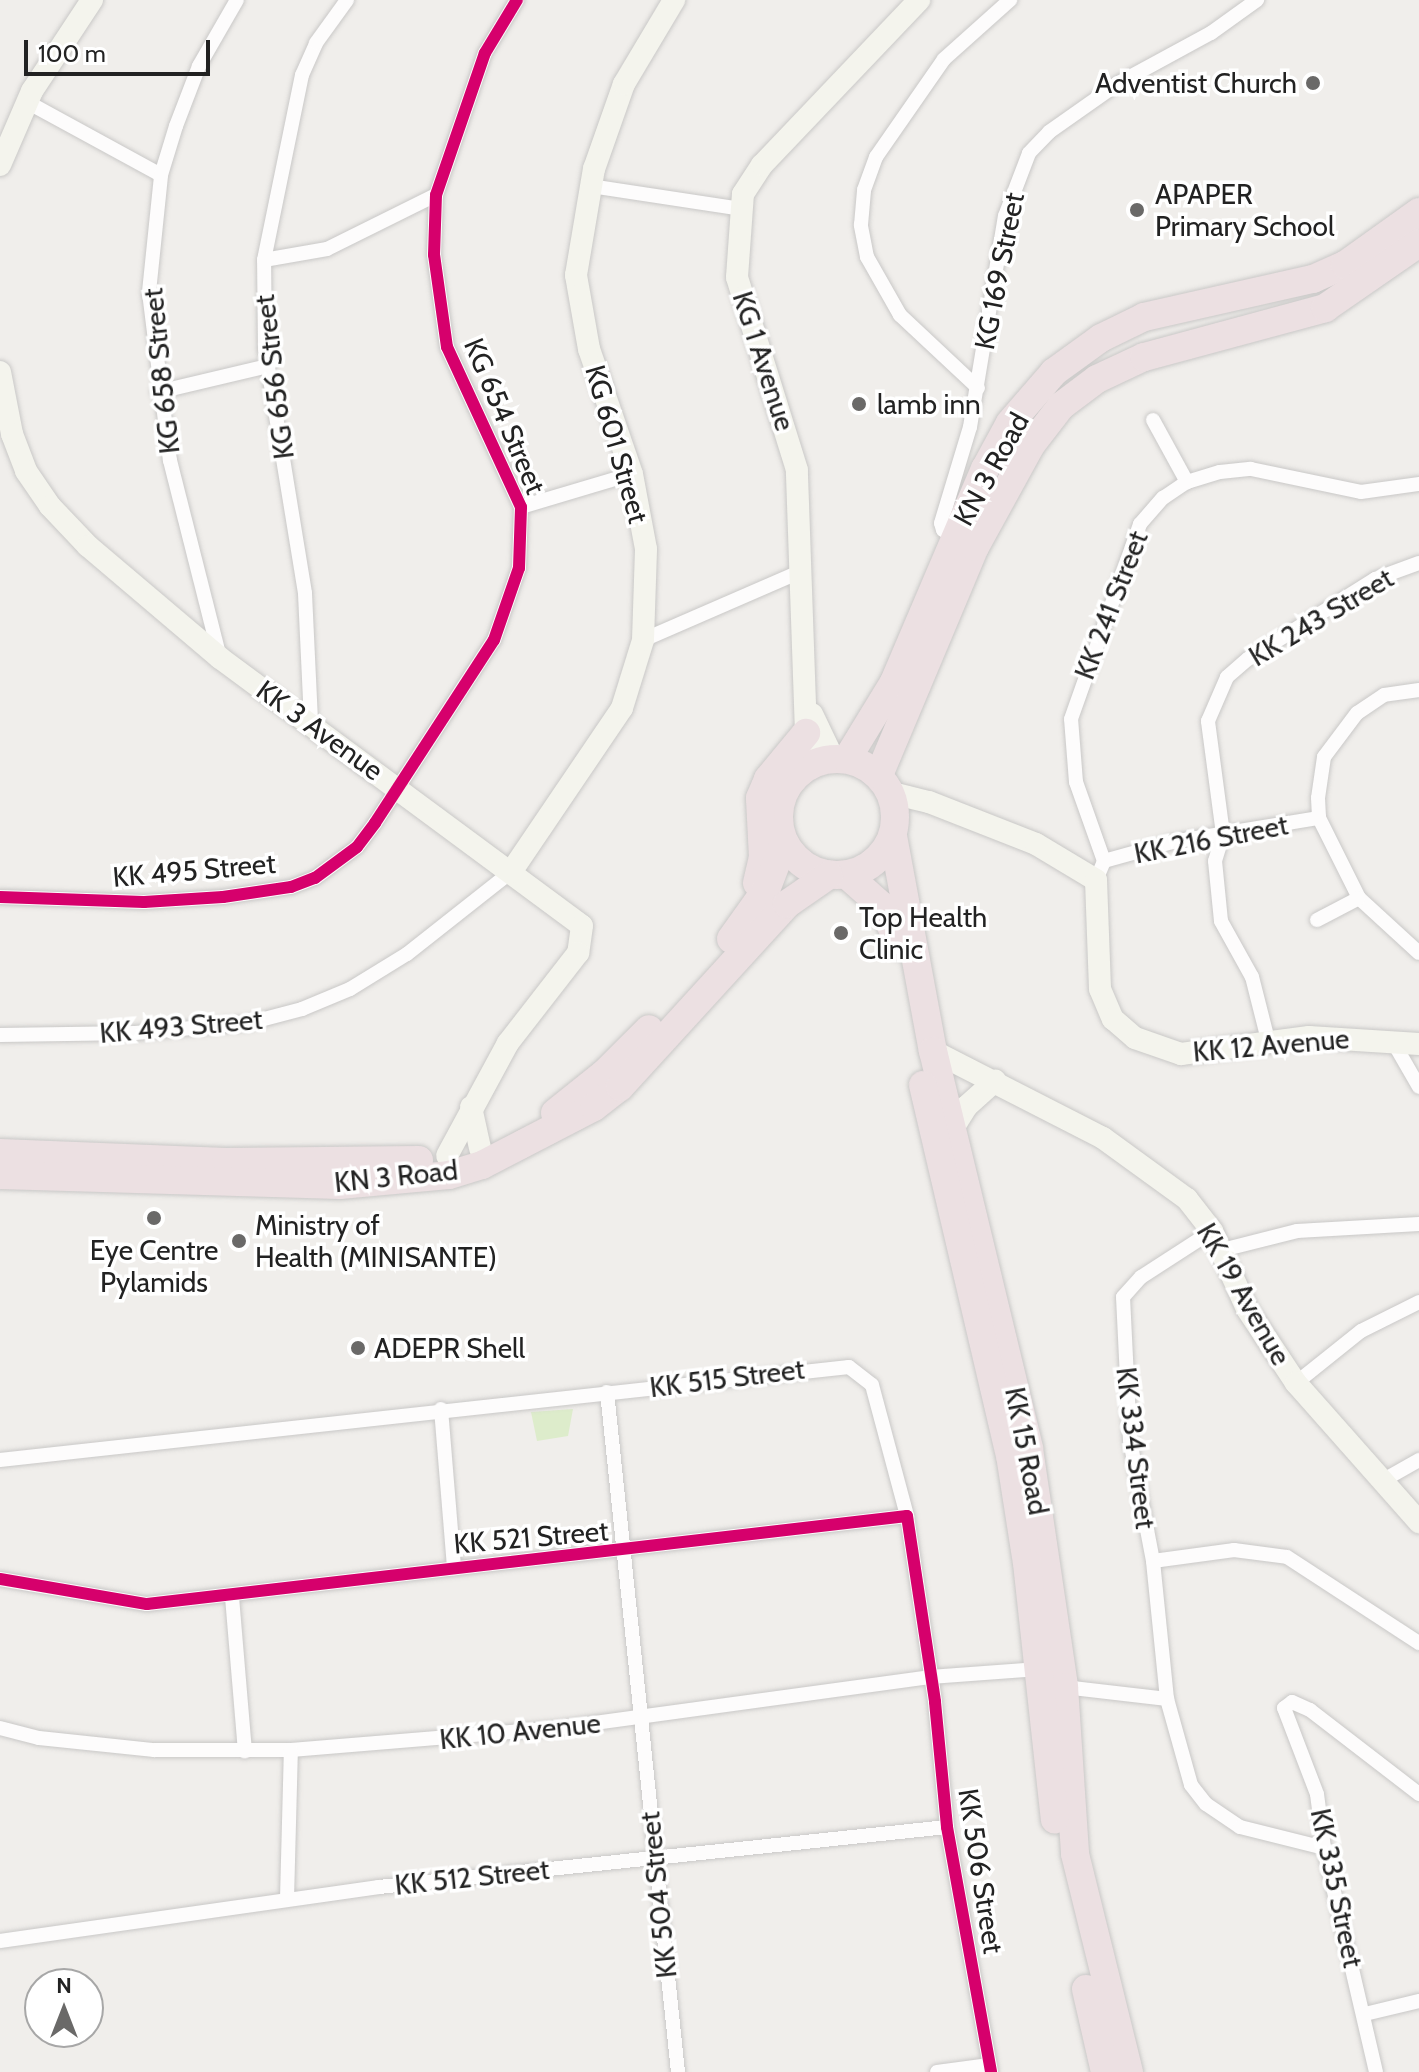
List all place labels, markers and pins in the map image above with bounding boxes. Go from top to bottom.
place label: Adventist Church [1095,66,1297,100]
marker: Adventist Church [1304,74,1322,92]
place label: APAPER Primary School [1155,177,1335,243]
marker: APAPER Primary School [1126,199,1148,221]
place label: lamb inn [877,387,981,421]
marker: lamb inn [848,393,870,415]
place label: Top Health Clinic [859,900,987,966]
marker: Top Health Clinic [830,922,852,944]
marker: Eye Centre Pylamids [143,1207,165,1229]
place label: Ministry of Health (MINISANTE) [255,1208,497,1274]
marker: Ministry of Health (MINISANTE) [230,1232,248,1250]
place label: Eye Centre Pylamids [90,1233,218,1299]
place label: ADEPR Shell [374,1331,525,1365]
marker: ADEPR Shell [349,1339,367,1357]

